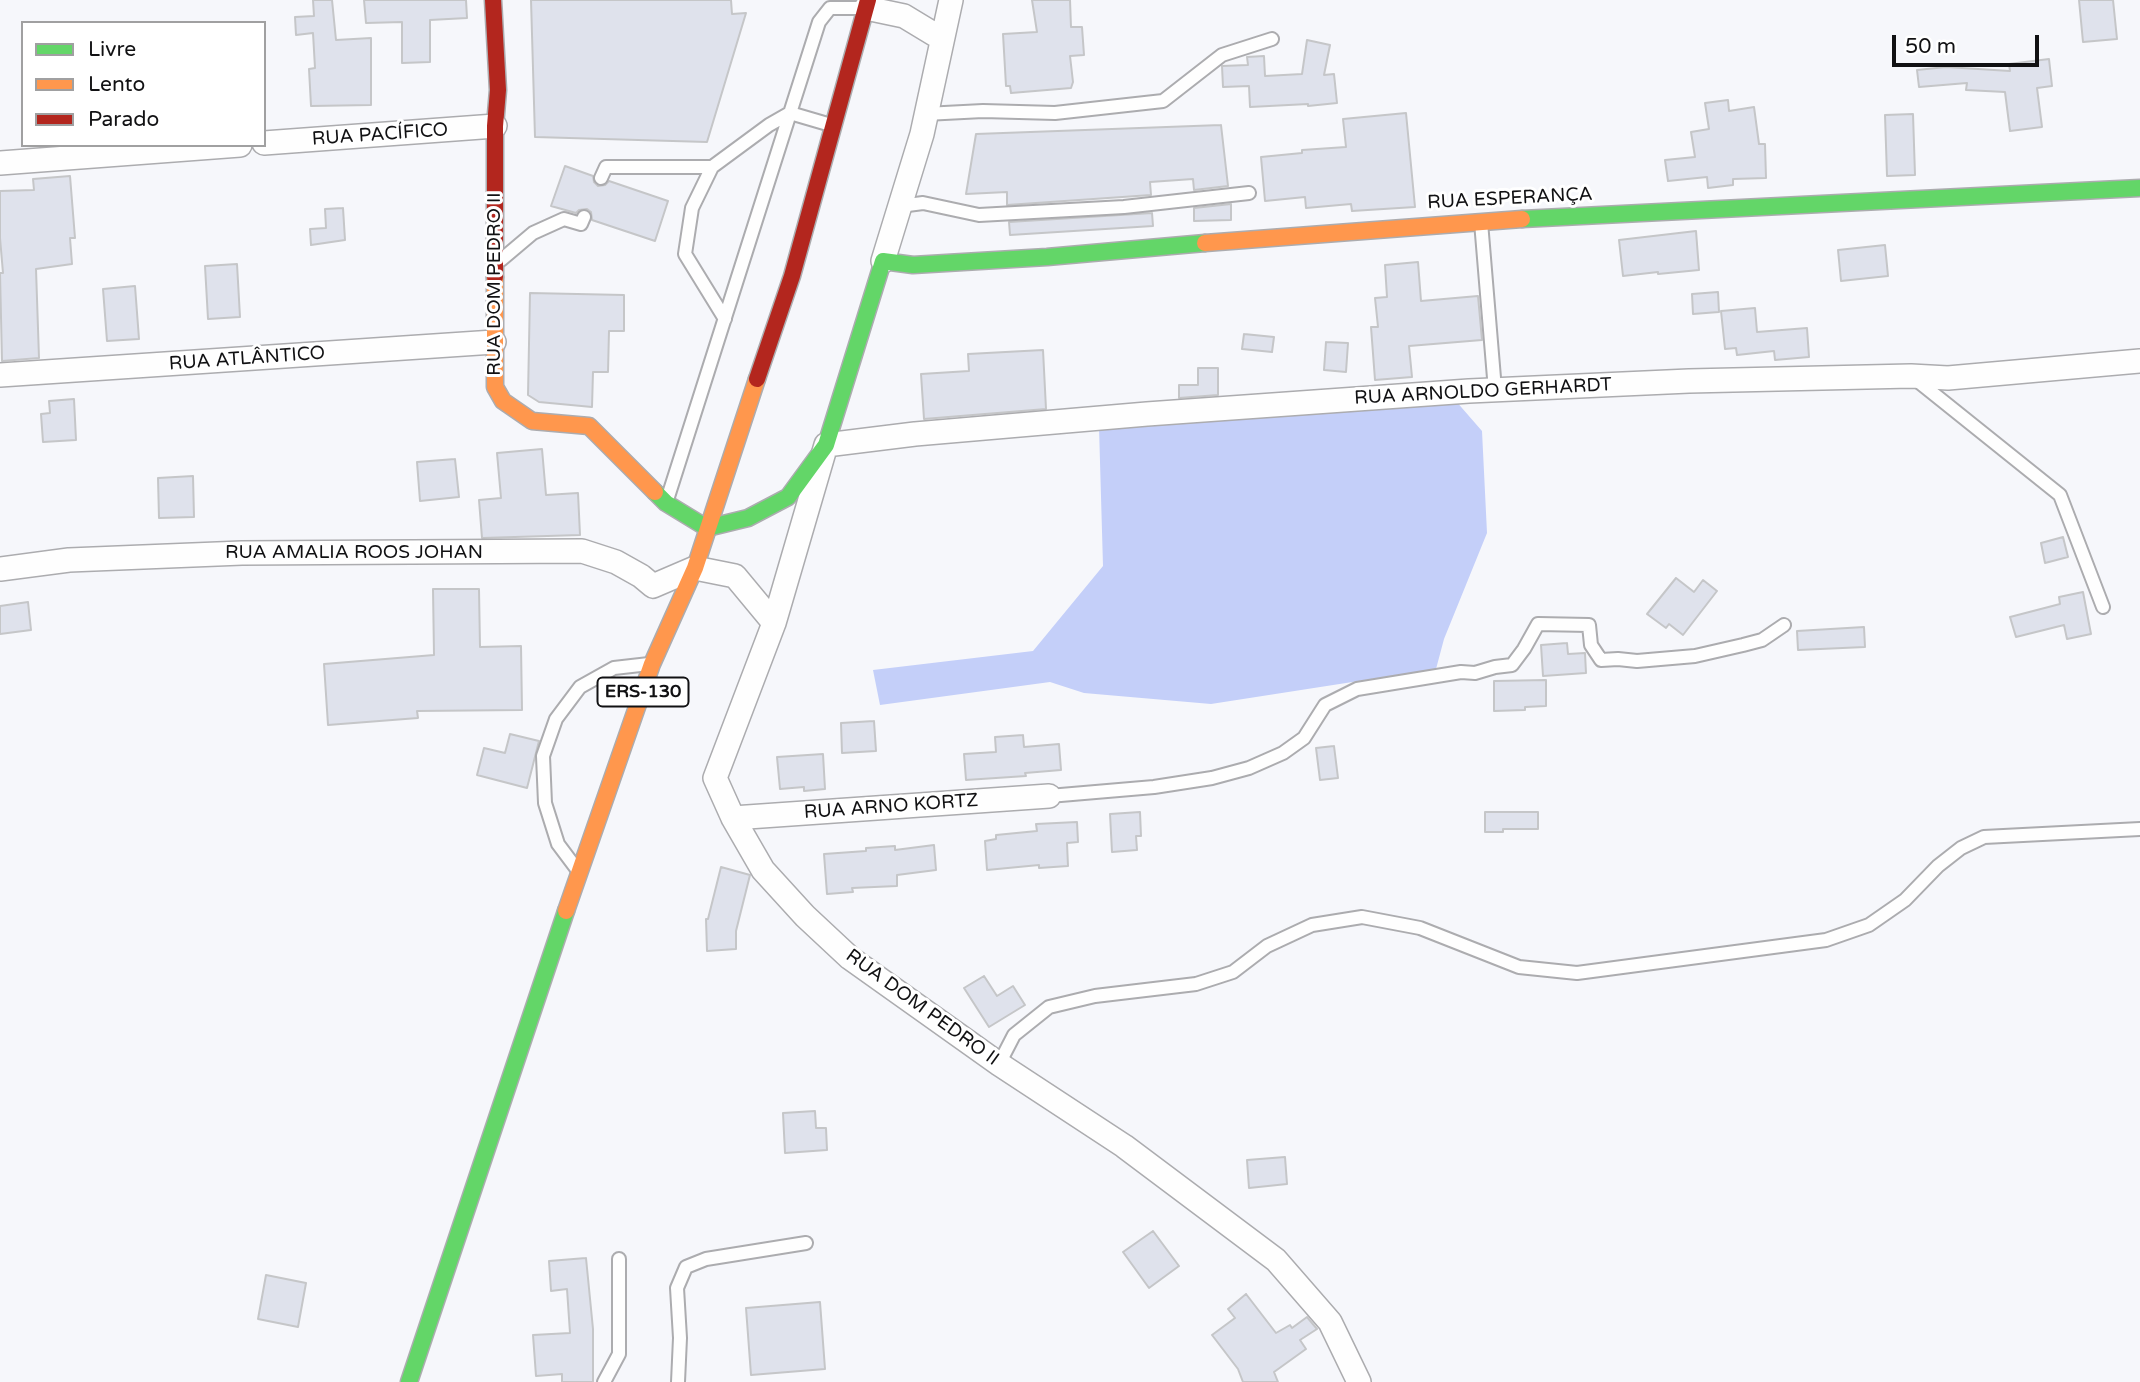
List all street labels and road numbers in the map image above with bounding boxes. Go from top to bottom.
street label: RUA PACÍFICO [311,119,449,151]
street label: RUA ESPERANÇA [1427,183,1593,215]
street label: RUA DOM PEDRO II [484,192,506,376]
street label: RUA ATLÂNTICO [168,342,326,376]
street label: RUA ARNOLDO GERHARDT [1354,374,1612,410]
street label: RUA AMALIA ROOS JOHAN [225,542,483,564]
road number: ERS-130 [598,678,688,706]
street label: RUA ARNO KORTZ [803,790,979,824]
street label: RUA DOM PEDRO II [841,945,1003,1071]

